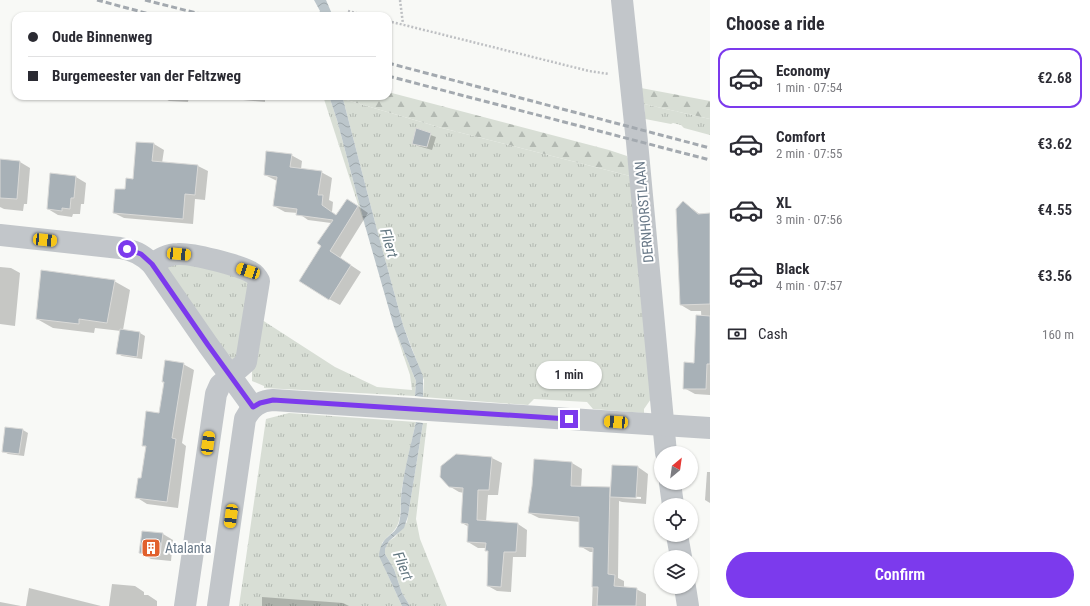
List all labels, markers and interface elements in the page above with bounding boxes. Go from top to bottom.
text: Choose a ride [726,13,825,34]
text: Oude Binnenweg [52,28,152,46]
icon: car [728,60,764,96]
text: Economy [776,62,830,80]
text: Burgemeester van der Feltzweg [52,67,241,85]
text: €2.68 [1038,69,1072,87]
text: 1 min · 07:54 [776,80,842,95]
icon: car [728,126,764,162]
text: Comfort [776,128,825,146]
text: €3.62 [1038,135,1072,153]
text: 2 min · 07:55 [776,146,842,161]
street label: DERNHORSTLAAN [632,161,656,263]
icon: car [728,192,764,228]
text: XL [776,194,792,212]
text: €4.55 [1038,201,1072,219]
text: 3 min · 07:56 [776,212,842,227]
water label: Fliert [376,226,402,260]
car [32,233,58,247]
route start [118,240,136,258]
car [167,247,191,261]
icon: car [728,258,764,294]
text: Black [776,260,809,278]
car [235,262,261,280]
text: €3.56 [1038,267,1072,285]
text: 4 min · 07:57 [776,278,842,293]
icon: cash [726,323,748,345]
text: Cash [758,325,788,343]
text: 160 m [1042,327,1074,342]
callout: 1 min [536,361,602,389]
text: 1 min [555,367,583,382]
route end [560,410,578,428]
car [604,415,628,429]
car [200,430,216,456]
north arrow [654,446,698,490]
map controls [654,446,698,594]
button: locate [654,498,698,542]
car [223,503,239,529]
building icon: Atalanta [140,537,162,559]
place label: Atalanta [165,540,211,556]
water label: Fliert [389,549,417,584]
button: layers [654,550,698,594]
button: Confirm [726,552,1074,598]

